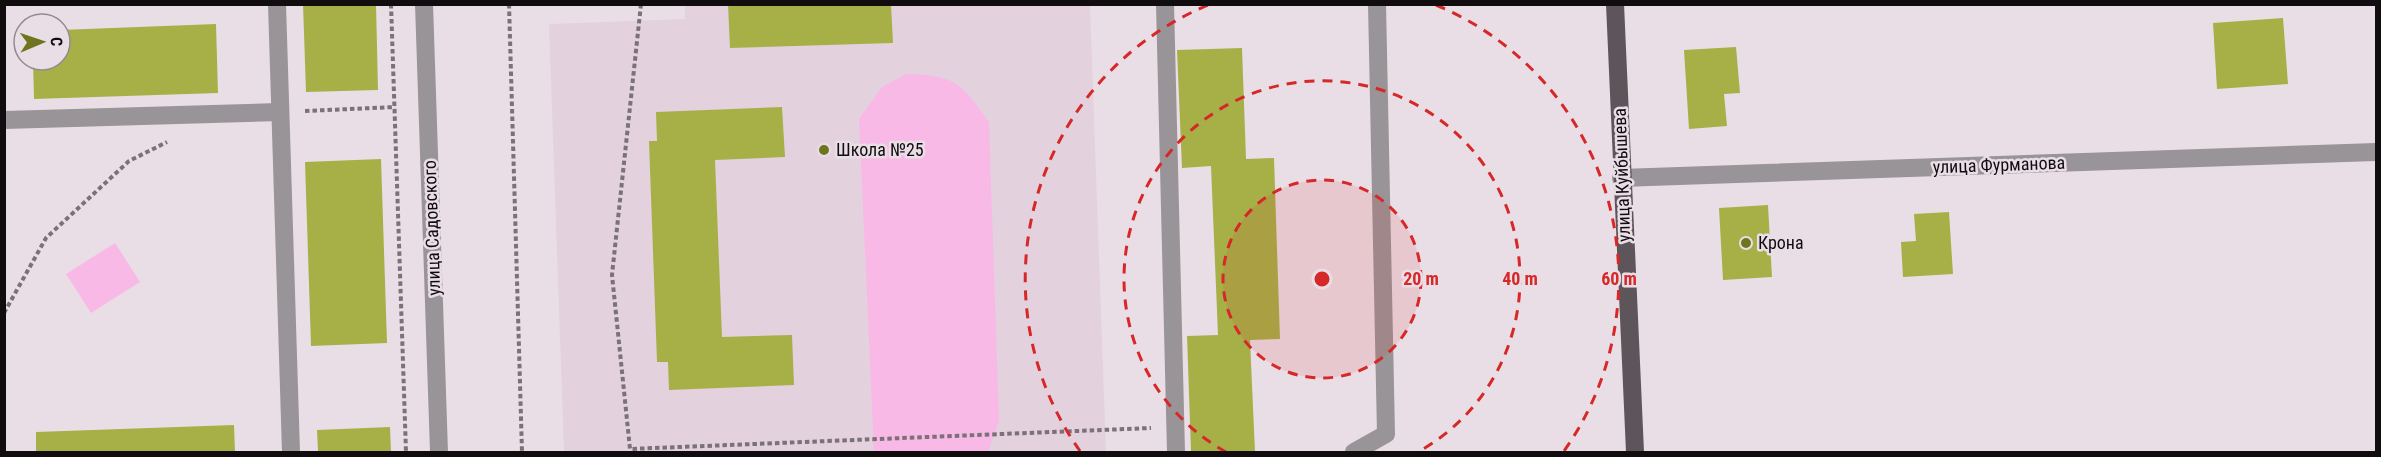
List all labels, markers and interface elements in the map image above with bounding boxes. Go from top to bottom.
north arrow [12,12,72,72]
text: С [47,37,66,46]
street label: улица Куйбышева [1609,108,1634,242]
place label: Школа №25 [836,139,924,160]
marker: Школа №25 [817,143,831,157]
street label: улица Фурманова [1932,152,2065,177]
street label: улица Садовского [419,160,444,296]
place label: Крона [1758,232,1804,253]
marker: Крона [1739,236,1753,250]
text: 20 m [1403,268,1439,289]
text: 40 m [1502,268,1538,289]
text: 60 m [1601,268,1637,289]
centre of rings [1312,269,1332,289]

